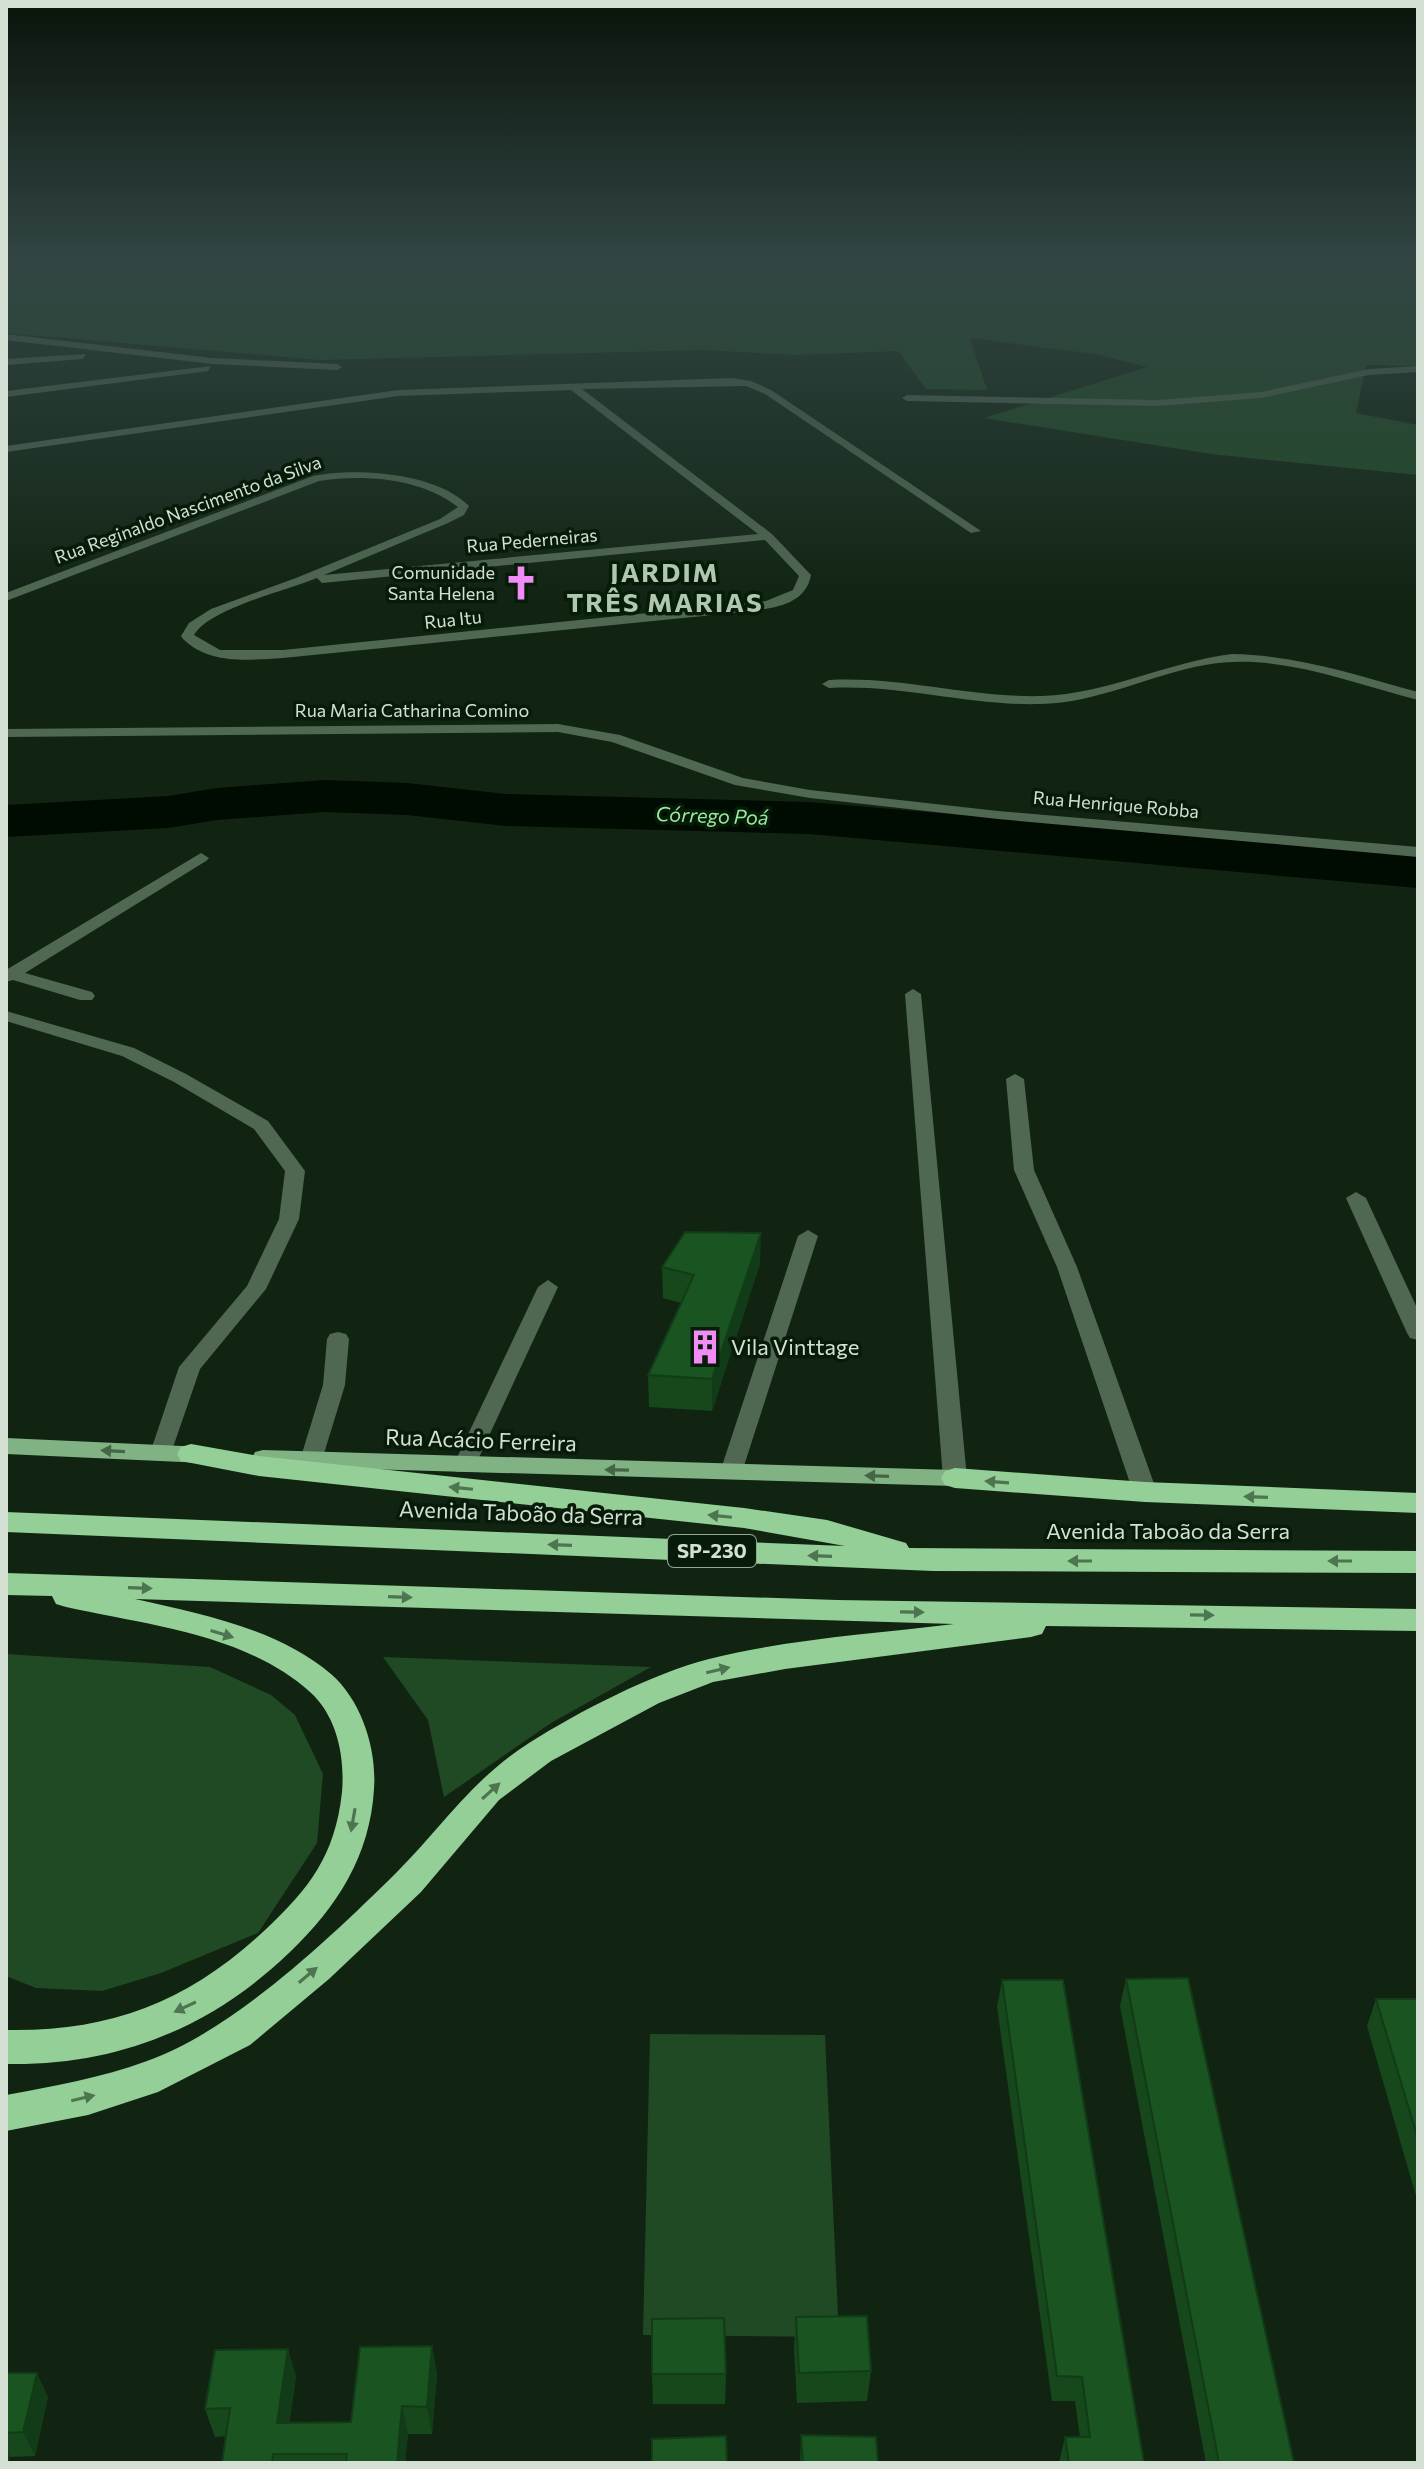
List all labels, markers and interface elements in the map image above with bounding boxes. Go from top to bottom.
street label: Rua Reginaldo Nascimento da Silva [51,450,324,568]
street label: Rua Pederneiras [465,523,598,557]
district label: JARDIM TRÊS MARIAS [566,556,764,617]
place label: Comunidade Santa Helena [388,561,495,604]
church icon: Comunidade Santa Helena [502,564,540,602]
street label: Rua Itu [423,605,483,633]
street label: Rua Maria Catharina Comino [295,699,529,721]
street label: Rua Henrique Robba [1032,786,1200,822]
water label: Córrego Poá [655,801,769,829]
building icon: Vila Vinttage [686,1328,724,1366]
place label: Vila Vinttage [731,1333,859,1360]
street label: Rua Acácio Ferreira [385,1423,577,1456]
one-way arrow [100,1444,125,1457]
one-way arrow [604,1463,629,1476]
one-way arrow [864,1470,889,1483]
one-way arrow [984,1475,1009,1488]
one-way arrow [449,1482,474,1495]
one-way arrow [1243,1490,1268,1503]
street label: Avenida Taboão da Serra [399,1495,643,1530]
one-way arrow [707,1509,732,1522]
street label: Avenida Taboão da Serra [1046,1517,1290,1544]
road number: SP-230 [668,1535,756,1567]
one-way arrow [547,1539,572,1552]
one-way arrow [807,1549,832,1562]
one-way arrow [1067,1555,1092,1567]
one-way arrow [1327,1555,1352,1567]
one-way arrow [128,1582,153,1595]
one-way arrow [388,1590,413,1603]
one-way arrow [900,1606,925,1618]
one-way arrow [1190,1609,1215,1622]
one-way arrow [210,1628,234,1641]
one-way arrow [706,1663,731,1676]
one-way arrow [481,1782,500,1800]
one-way arrow [347,1808,359,1833]
one-way arrow [298,1967,318,1984]
one-way arrow [174,2000,197,2014]
one-way arrow [70,2091,95,2104]

